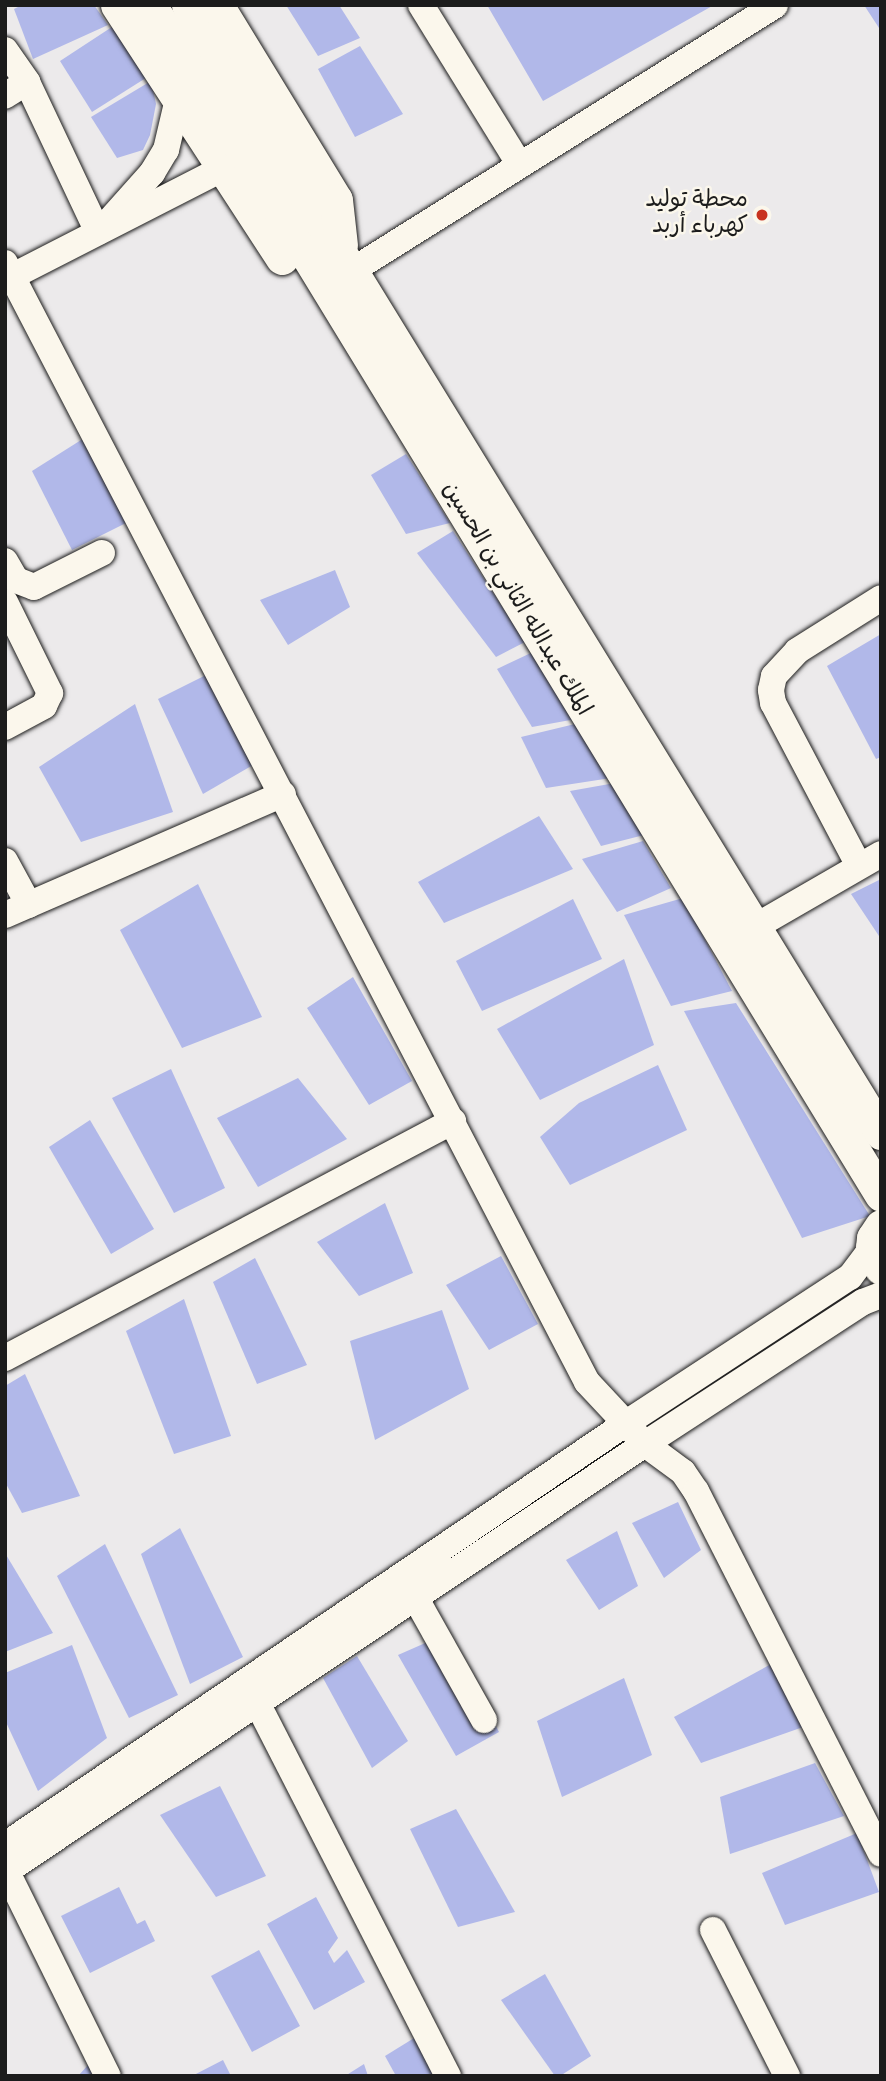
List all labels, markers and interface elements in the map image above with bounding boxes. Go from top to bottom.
place label: محطة توليد كهرباء أربد [645,188,748,242]
marker: محطة توليد كهرباء أربد [754,207,770,223]
street label: الملك عبدالله الثاني بن الحسين [434,478,596,722]

